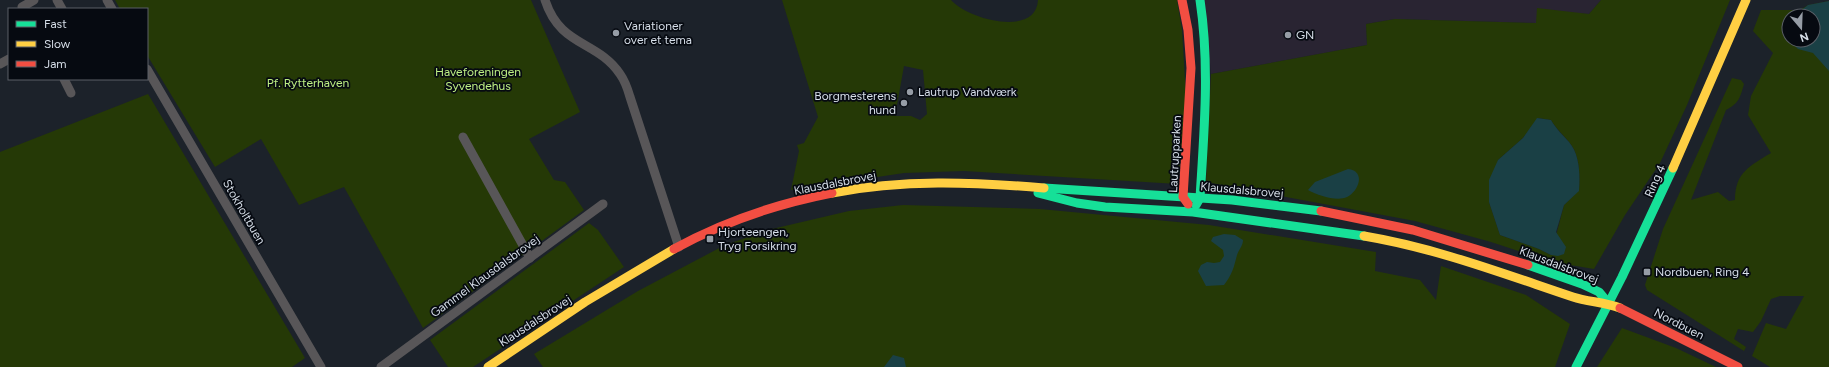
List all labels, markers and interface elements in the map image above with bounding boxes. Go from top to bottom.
legend [8,8,148,80]
north arrow [1781,8,1821,48]
text: Fast [44,17,67,31]
place label: Variationer over et tema [624,19,692,47]
marker: Variationer over et tema [611,28,621,38]
place label: GN [1296,28,1314,42]
text: N [1798,29,1810,45]
marker: GN [1283,30,1293,40]
text: Slow [44,37,71,51]
text: Jam [44,57,67,71]
park label: Haveforeningen Syvendehus [435,65,521,93]
park label: Pf. Rytterhaven [267,76,349,90]
place label: Lautrup Vandværk [918,85,1017,99]
marker: Lautrup Vandværk [905,87,915,97]
place label: Borgmesterens hund [814,89,896,117]
marker: Borgmesterens hund [899,98,909,108]
street label: Lautrupparken [1166,115,1184,193]
street label: Ring 4 [1642,162,1669,200]
street label: Klausdalsbrovej [793,168,877,198]
street label: Stokholtbuen [220,177,268,247]
street label: Klausdalsbrovej [1200,179,1284,201]
place label: Hjorteengen, Tryg Forsikring [718,225,797,253]
street label: Gammel Klausdalsbrovej [428,232,542,320]
marker: Hjorteengen, Tryg Forsikring [705,234,715,244]
street label: Klausdalsbrovej [1517,243,1601,287]
place label: Nordbuen, Ring 4 [1655,265,1750,279]
marker: Nordbuen, Ring 4 [1642,267,1652,277]
street label: Klausdalsbrovej [496,292,574,350]
street label: Nordbuen [1652,305,1707,343]

